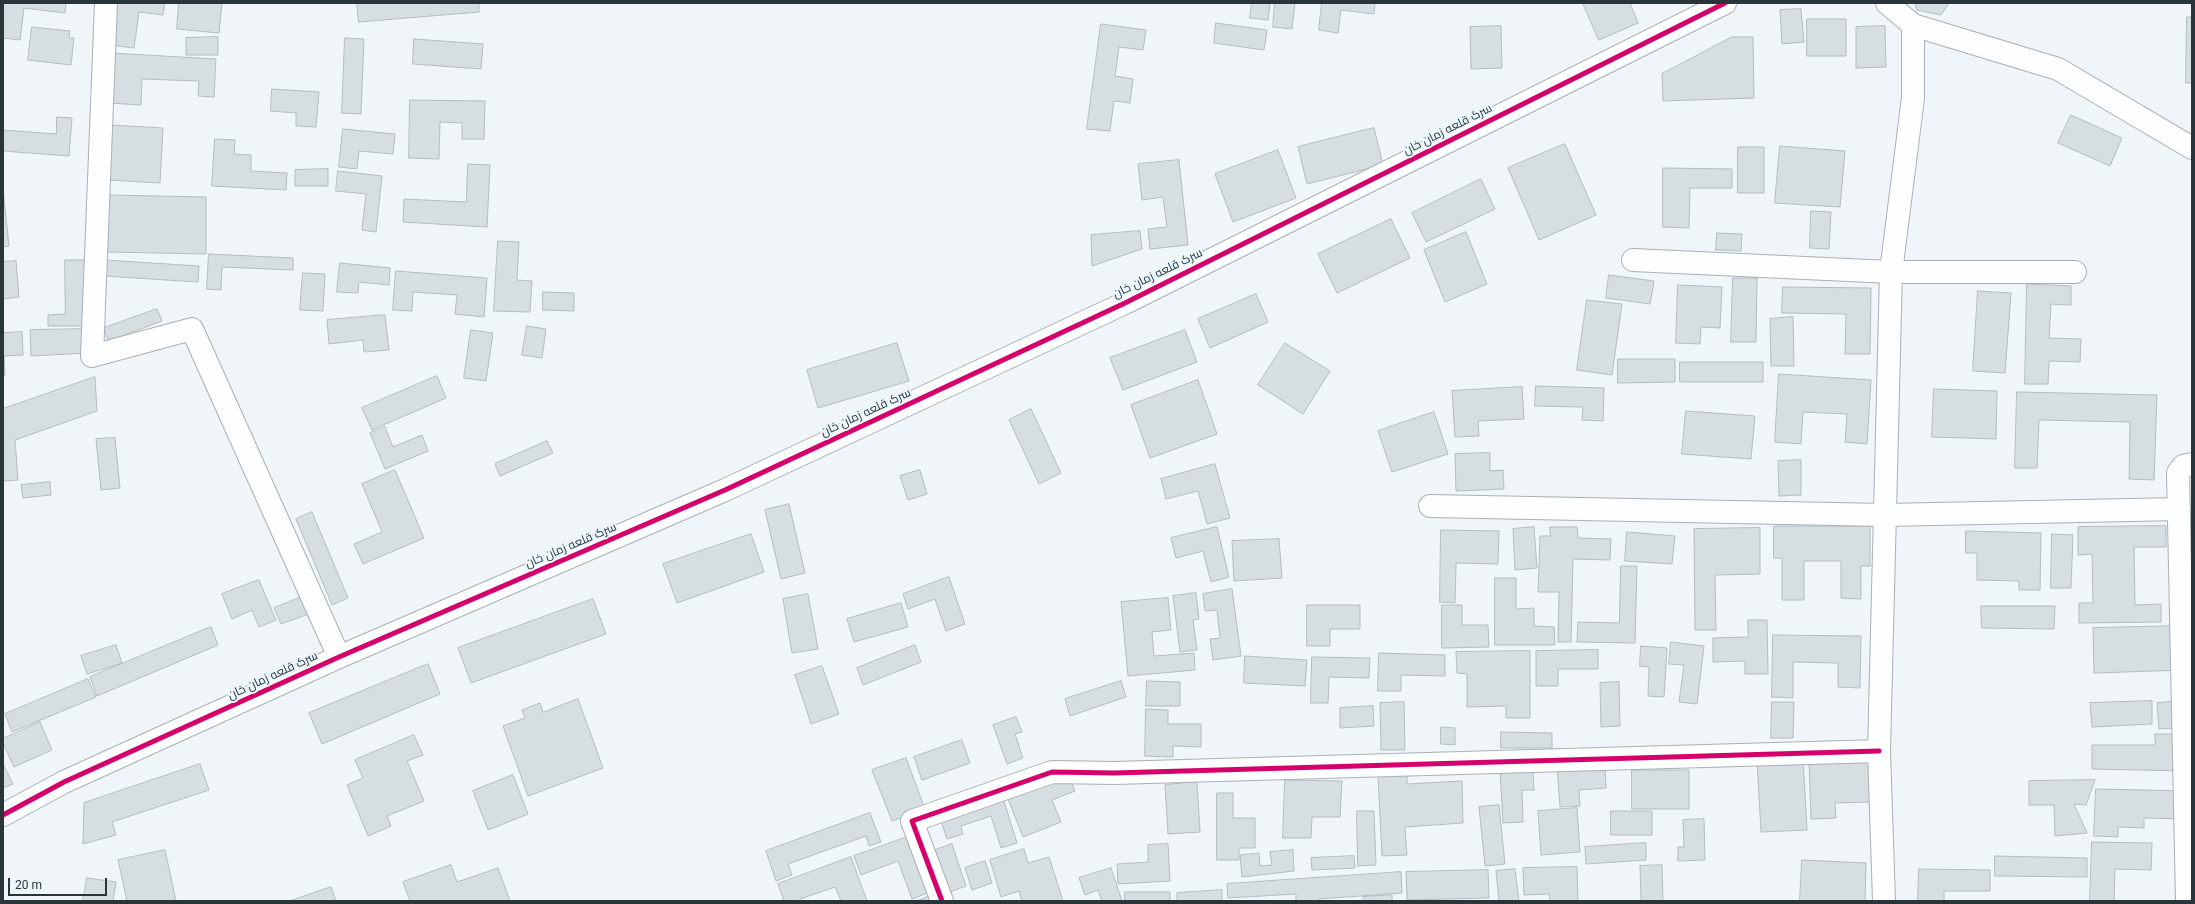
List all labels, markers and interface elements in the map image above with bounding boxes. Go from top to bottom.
street label: سرک قلعه زمان خان [1401,101,1495,159]
street label: سرک قلعه زمان خان [1111,246,1205,302]
street label: سرک قلعه زمان خان [819,386,913,440]
street label: سرک قلعه زمان خان [523,520,619,572]
street label: سرک قلعه زمان خان [226,649,320,703]
scale bar [10,870,109,896]
text: 20 m [15,878,42,892]

